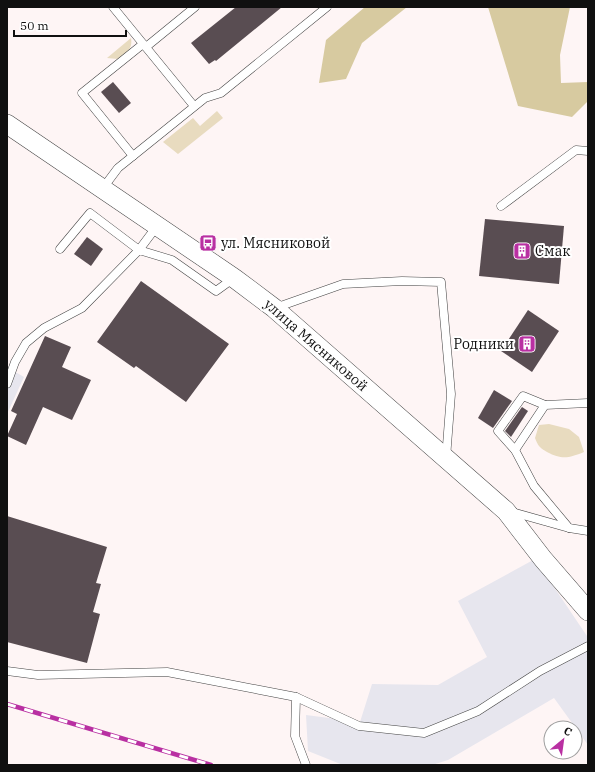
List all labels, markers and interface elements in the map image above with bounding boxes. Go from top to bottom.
scale bar [14,12,126,38]
text: 50 m [20,18,49,33]
bus stop icon: ул. Мясниковой [198,233,218,253]
place label: ул. Мясниковой [221,234,330,252]
building icon: Смак [512,241,532,261]
place label: Смак [535,242,570,260]
street label: улица Мясниковой [260,295,372,395]
building icon: Родники [517,334,537,354]
place label: Родники [453,335,514,353]
north arrow [543,720,583,760]
text: С [561,723,574,739]

